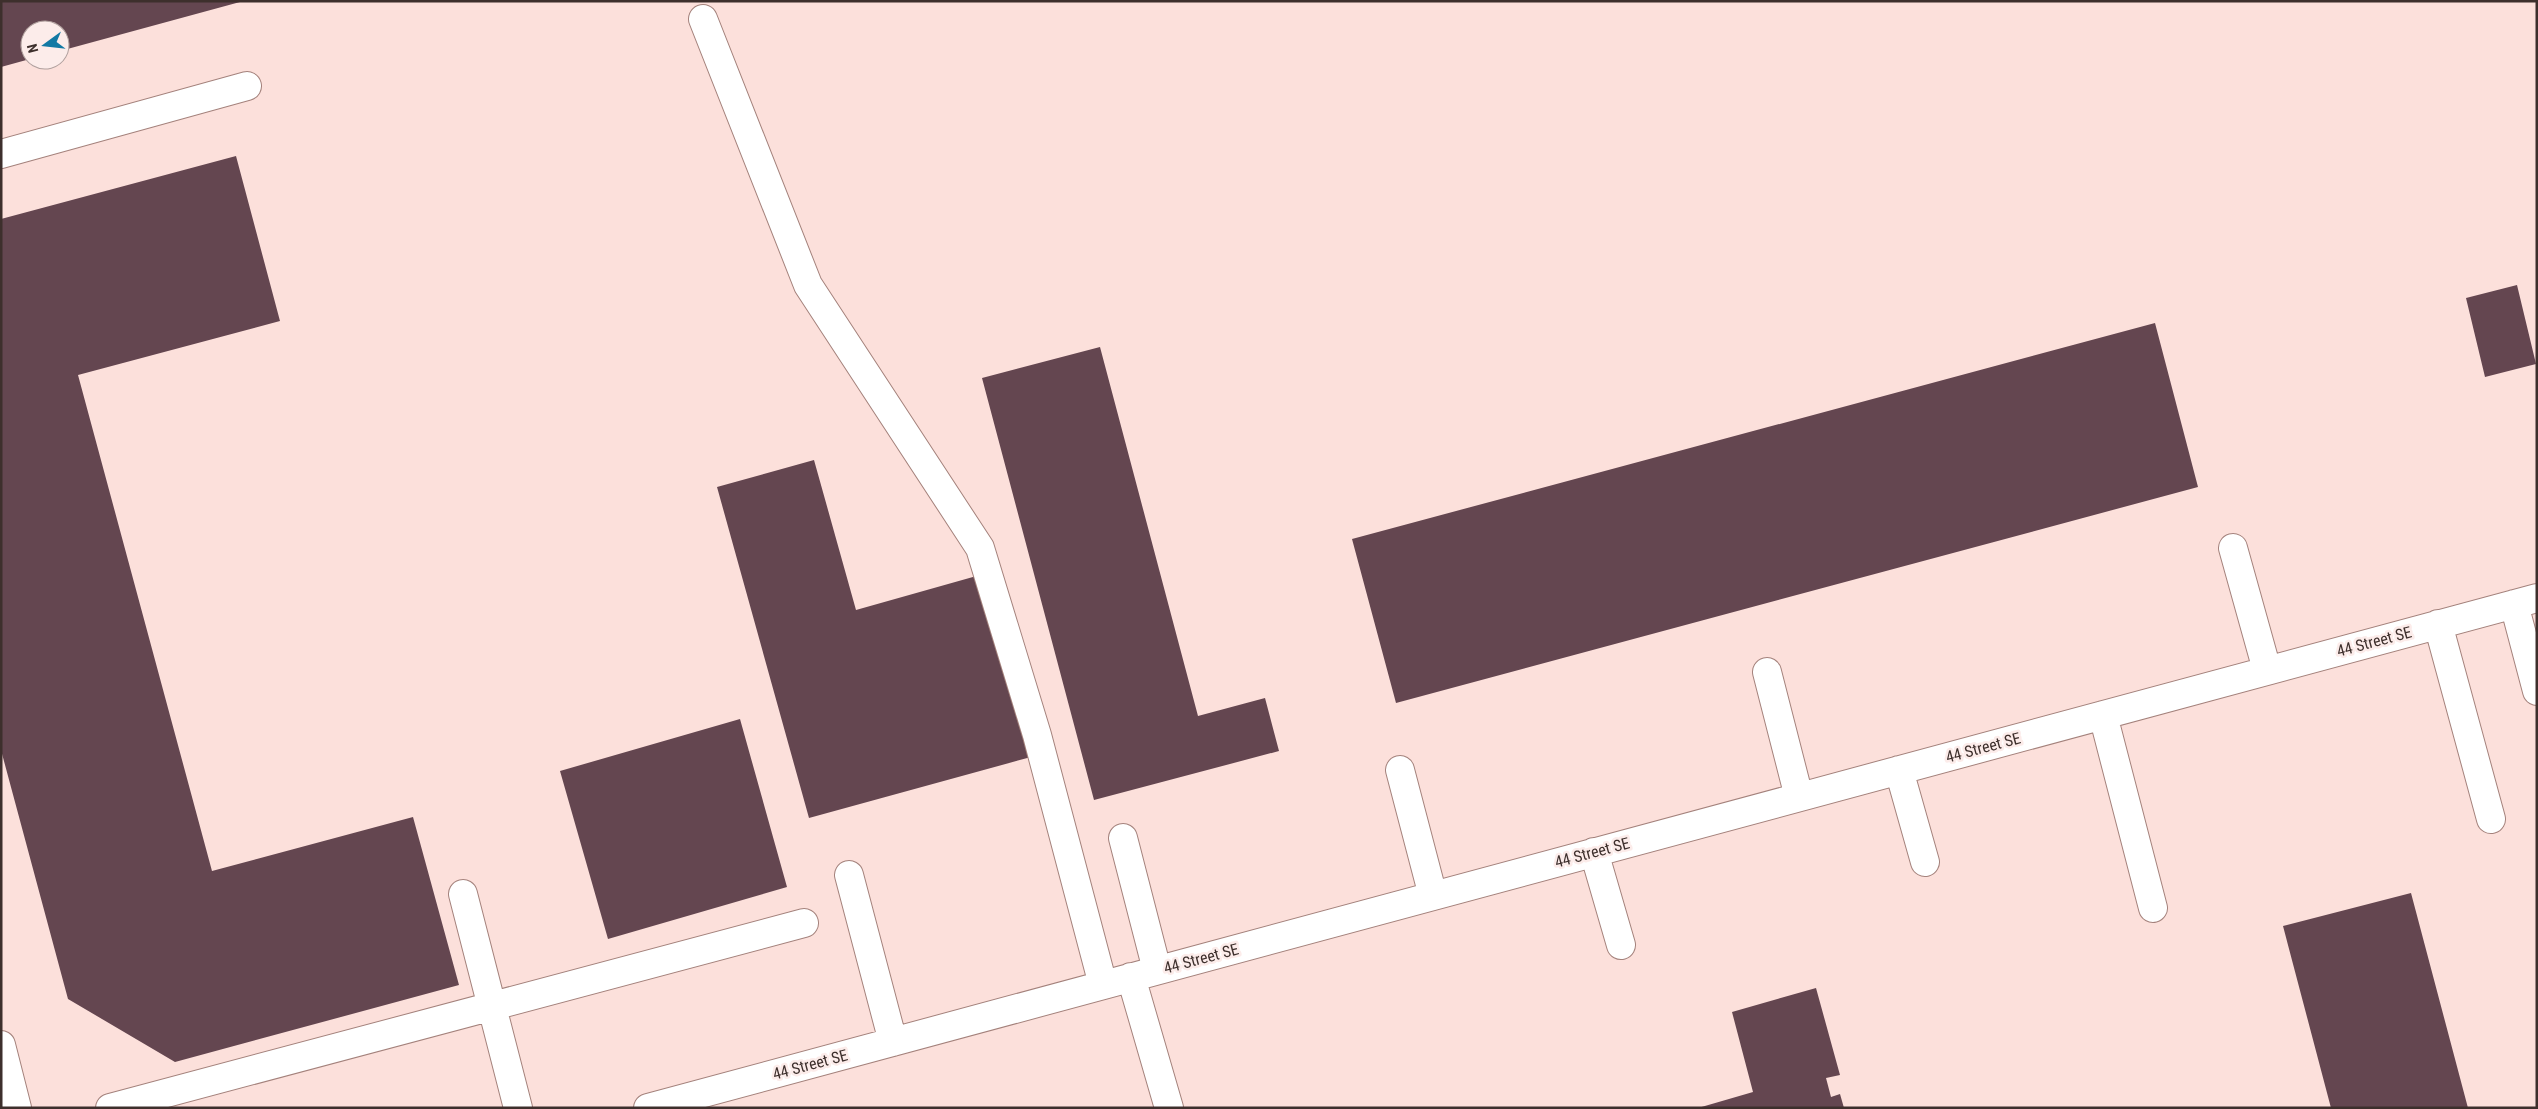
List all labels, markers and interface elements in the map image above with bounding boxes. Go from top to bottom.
north arrow [20,20,70,70]
text: N [24,42,41,55]
street label: 44 Street SE [2335,622,2414,661]
street label: 44 Street SE [1944,728,2023,767]
street label: 44 Street SE [1553,833,1632,872]
street label: 44 Street SE [1162,939,1241,978]
street label: 44 Street SE [771,1045,850,1084]

